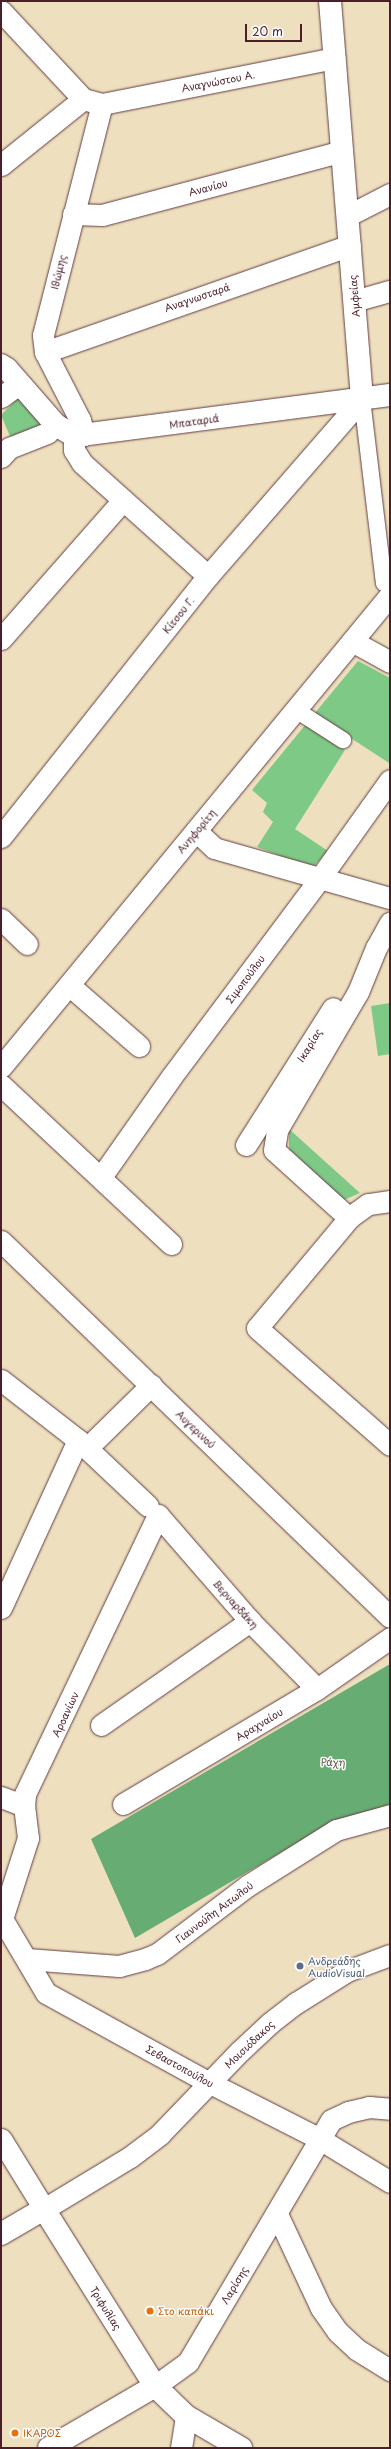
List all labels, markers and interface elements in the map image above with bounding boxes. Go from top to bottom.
scale bar [247,16,304,42]
text: 20 m [252,22,283,40]
street label: Αναγνώστου Α. [180,68,256,94]
street label: Ανανίου [187,176,229,198]
street label: Ιθώμης [48,253,68,291]
street label: Αμφείας [346,274,362,318]
street label: Αναγνωσταρά [163,280,231,314]
street label: Μπαταριά [168,412,220,430]
street label: Κίτσου Γ. [160,594,196,636]
street label: Ανηφορίτη [174,807,218,855]
street label: Σιμοπούλου [223,953,267,1005]
street label: Ικαρίας [294,1026,324,1064]
street label: Αυγερινού [174,1407,218,1451]
street label: Βερναρδάκη [211,1577,261,1631]
street label: Αροανίων [49,1689,81,1739]
street label: Αραχναίου [233,1705,285,1743]
park label: Ράχη [321,1756,345,1768]
street label: Γιαννούλη Αιτωλού [173,1879,255,1945]
place label: Ανδρεάδης AudioVisual [308,1954,365,1978]
marker: Ανδρεάδης AudioVisual [295,1961,305,1971]
street label: Μοισιόδακος [222,2018,276,2070]
street label: Σεβαστοπούλου [144,2042,216,2090]
street label: Λαρίσης [218,2264,250,2306]
street label: Τριφυλίας [88,2284,124,2332]
place label: Στο καπάκι [158,2305,214,2317]
marker: Στο καπάκι [145,2306,155,2316]
place label: ΙΚΑΡΟΣ [23,2427,61,2439]
marker: ΙΚΑΡΟΣ [10,2428,20,2438]

